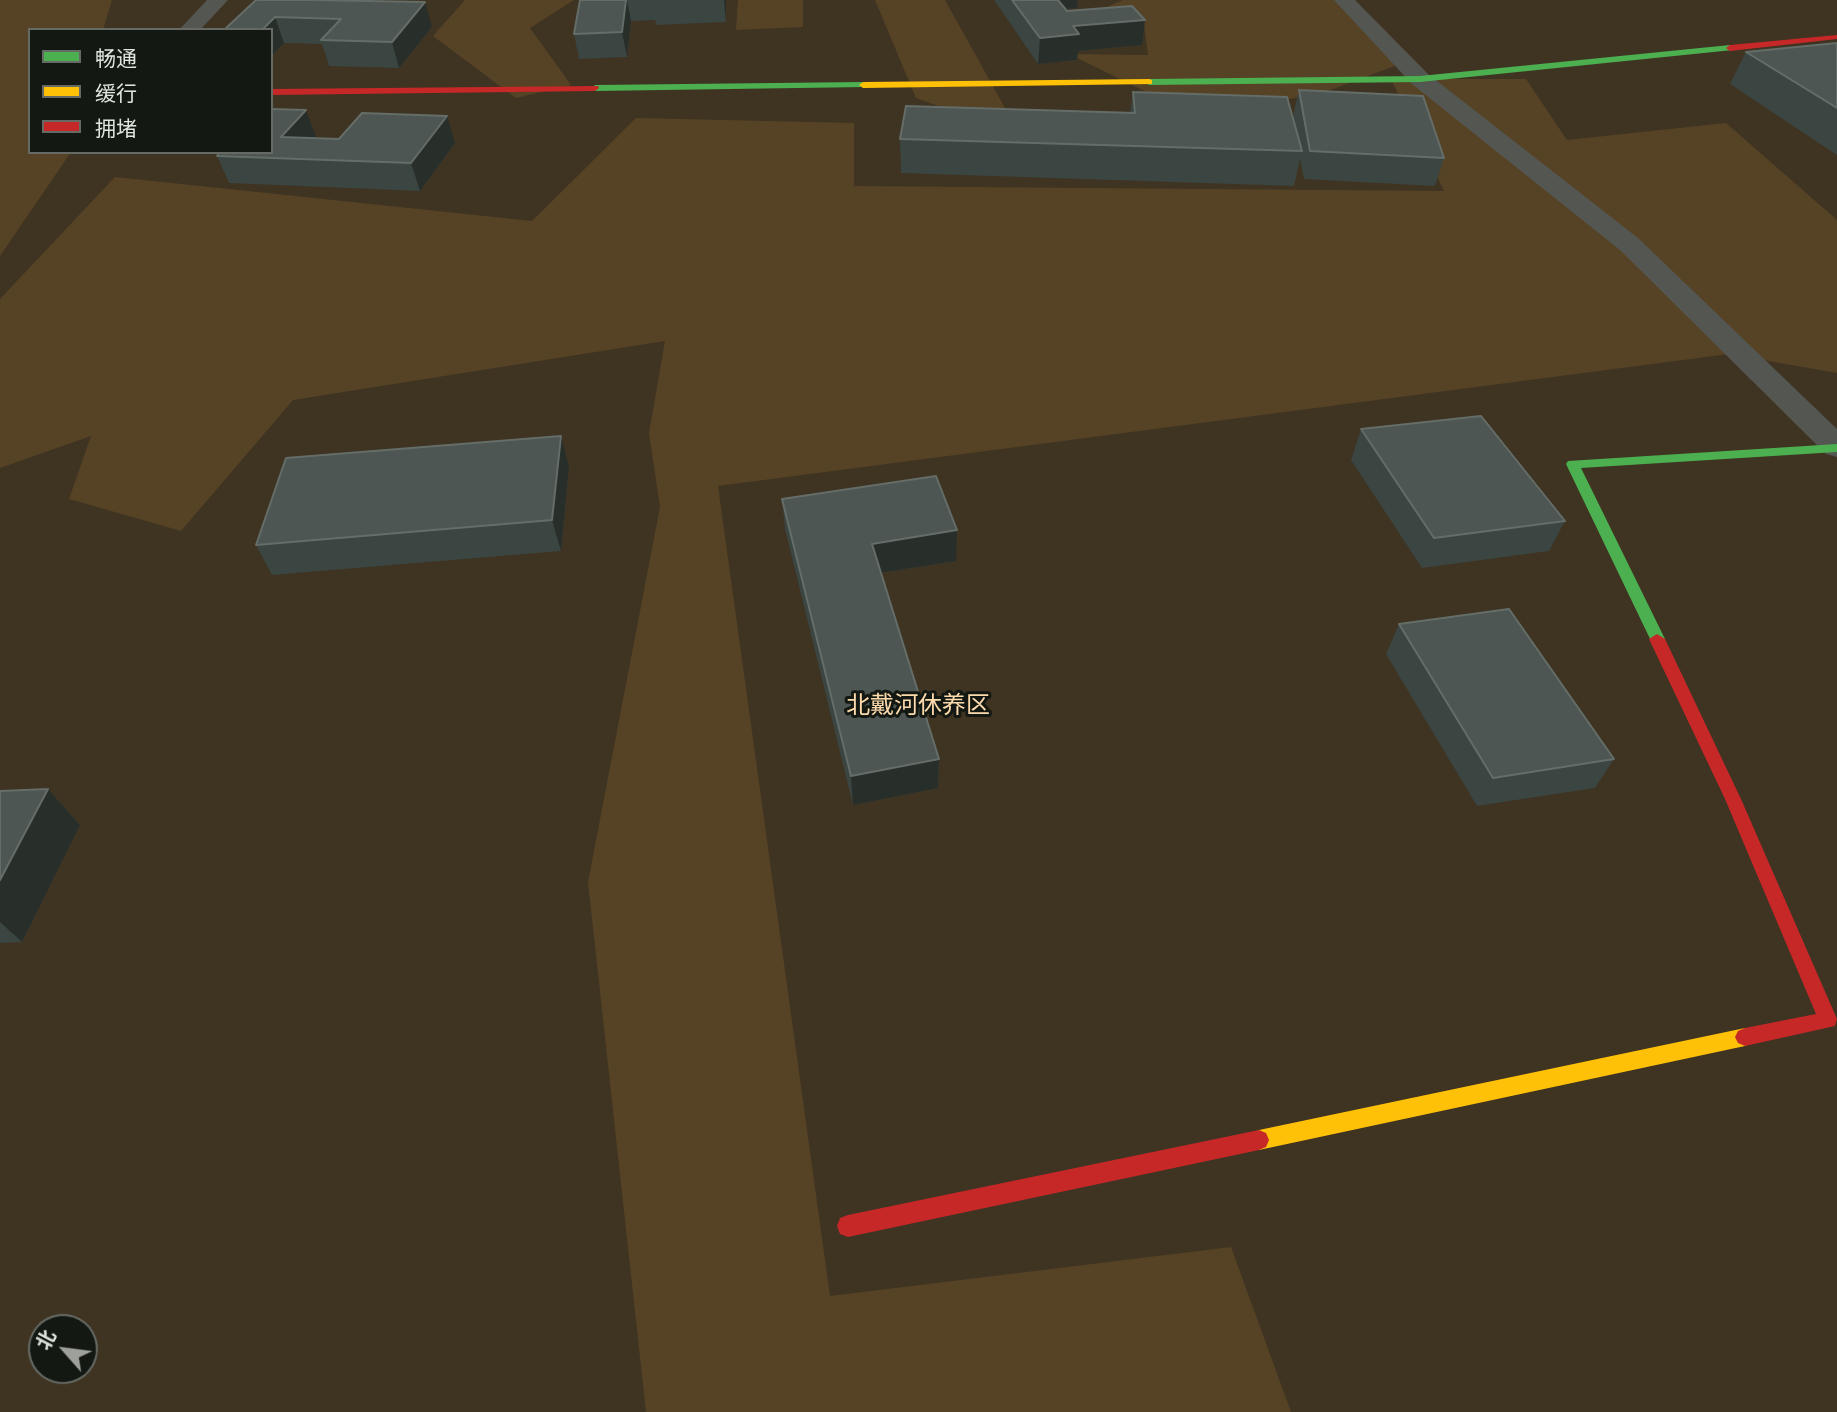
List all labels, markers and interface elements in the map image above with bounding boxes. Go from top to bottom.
legend [28,28,273,154]
text: 畅通 [95,46,137,71]
text: 缓行 [95,81,137,106]
text: 拥堵 [95,116,137,141]
park label: 北戴河休养区 [846,692,990,720]
north arrow [28,1314,98,1384]
text: 北 [31,1326,60,1354]

